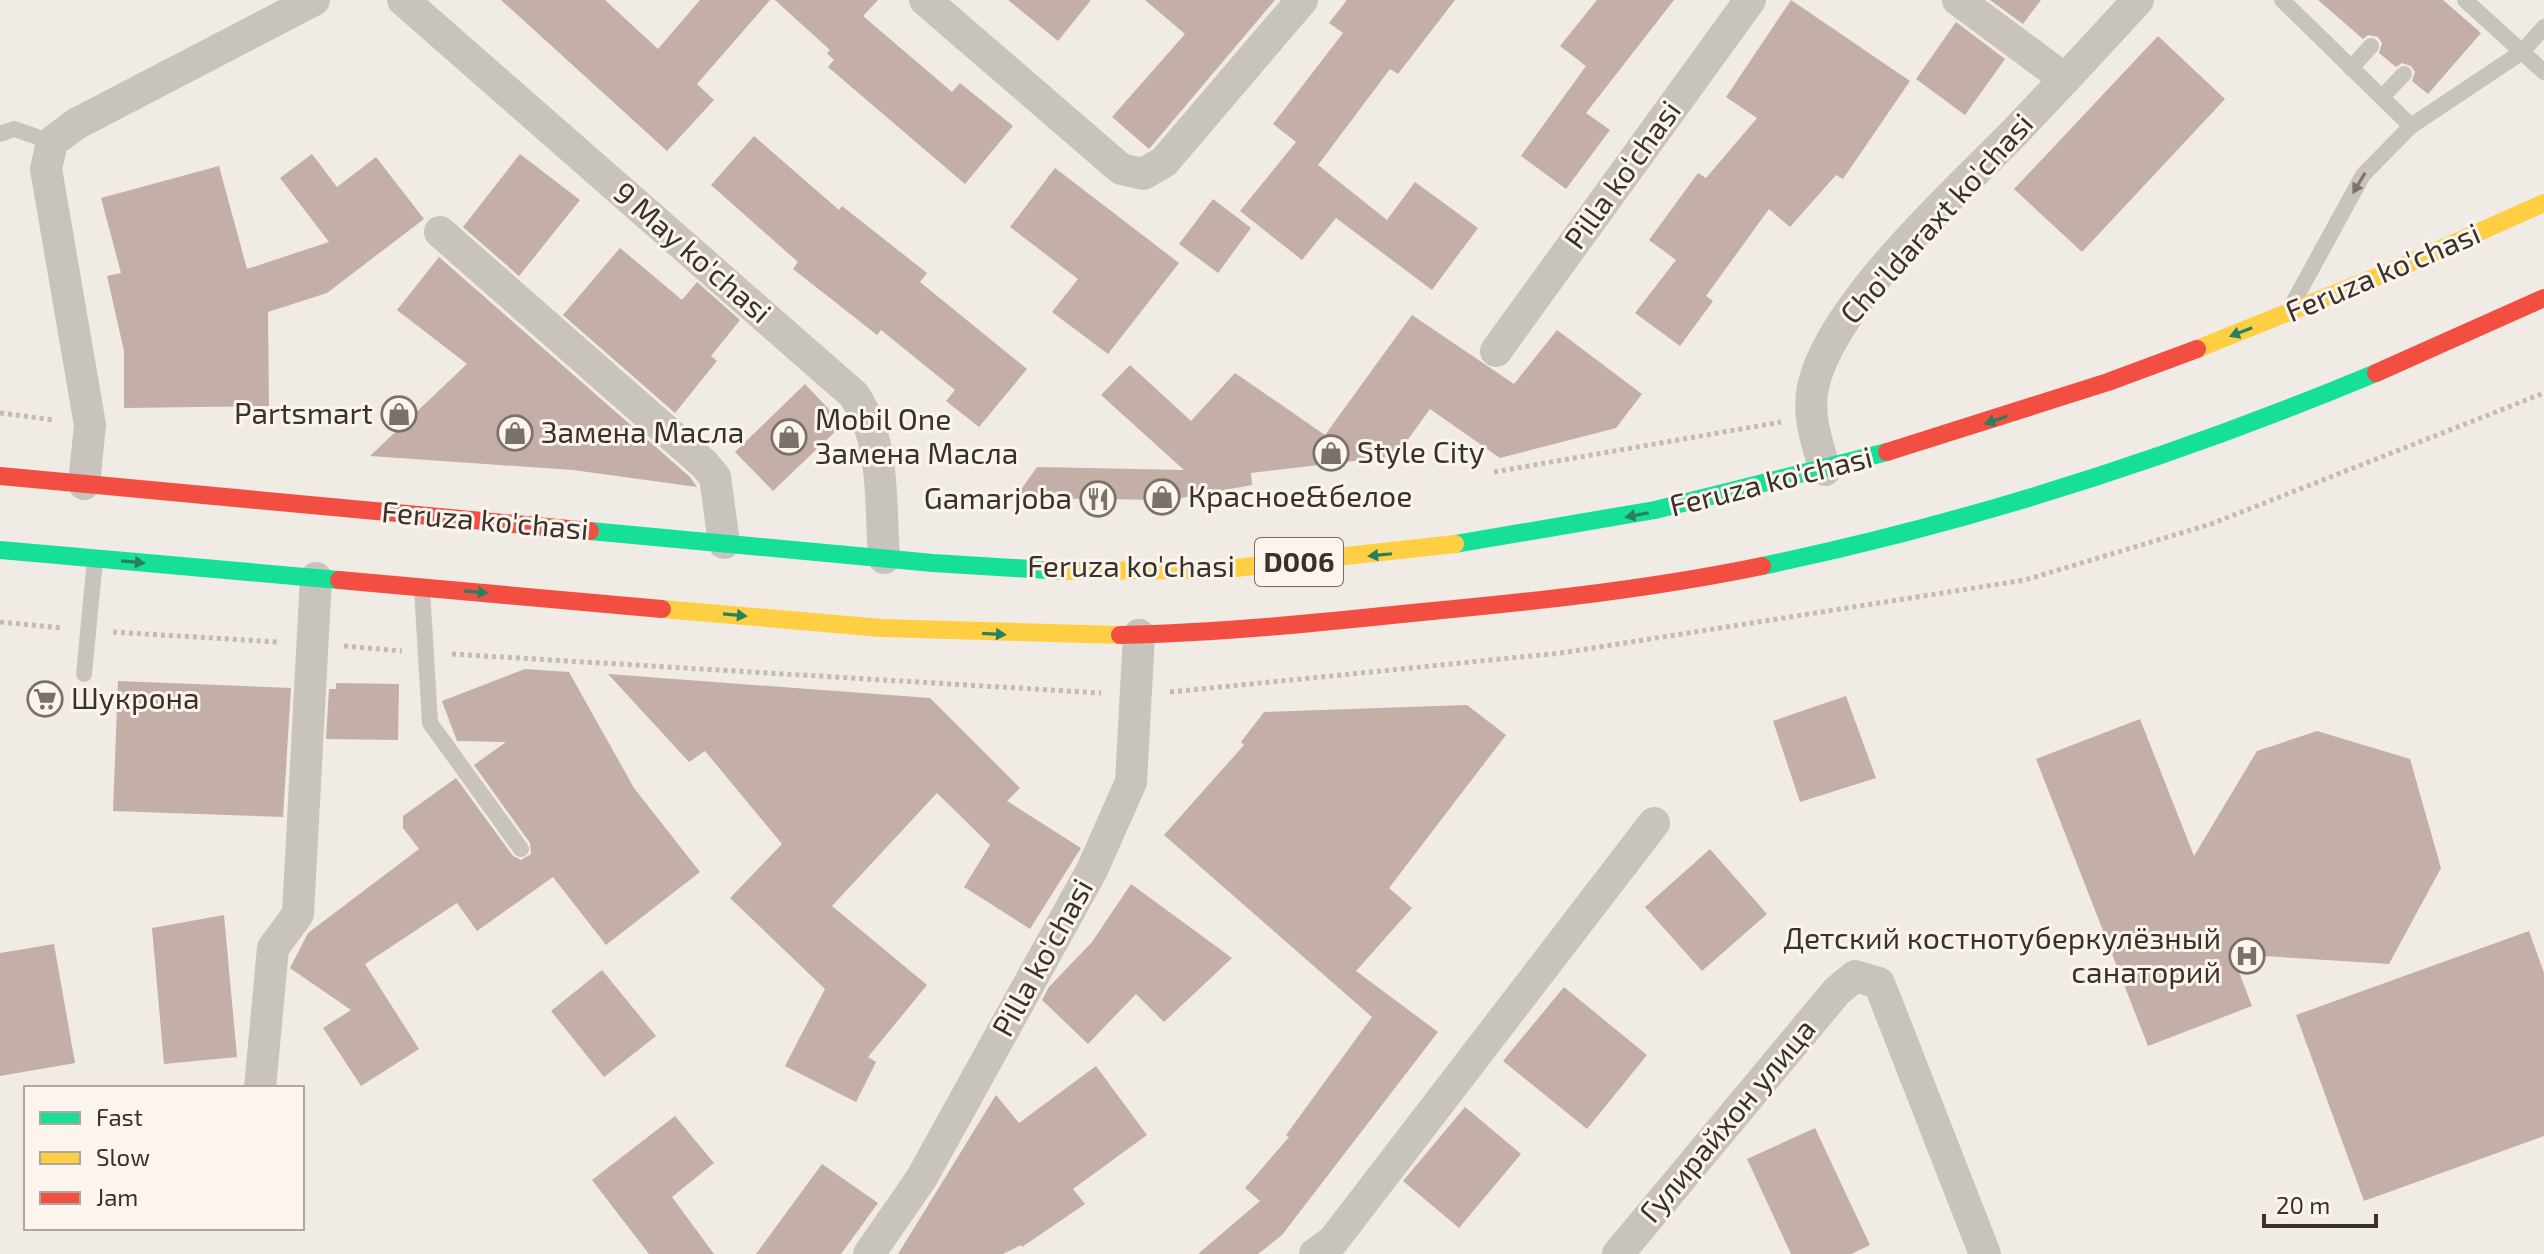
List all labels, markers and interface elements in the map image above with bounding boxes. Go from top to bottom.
street label: Pilla ko‘chasi [1556,93,1687,255]
street label: Cho'ldaraxt ko'chasi [1832,105,2039,330]
one-way arrow [2352,172,2366,194]
street label: 9 May ko'chasi [607,173,779,330]
street label: Feruza ko'chasi [2280,214,2485,328]
one-way arrow [2228,326,2252,339]
place label: Partsmart [234,394,373,430]
shop icon: Partsmart [380,395,418,433]
place label: Mobil One Замена Масла [815,400,1018,470]
place label: Замена Масла [541,413,744,449]
shop icon: Замена Масла [496,414,534,452]
one-way arrow [1984,415,2008,427]
shop icon: Mobil One Замена Масла [770,418,808,456]
place label: Style City [1357,433,1485,469]
shop icon: Style City [1312,434,1350,472]
street label: Feruza ko'chasi [1665,437,1876,523]
place label: Красное&белое [1188,477,1412,513]
shop icon: Красное&белое [1143,478,1181,516]
place label: Gamarjoba [924,479,1072,515]
restaurant icon: Gamarjoba [1079,480,1117,518]
street label: Feruza ko'chasi [380,492,590,546]
one-way arrow [1624,510,1649,522]
road number: D006 [1255,538,1343,586]
street label: Feruza ko'chasi [1027,547,1235,583]
one-way arrow [1367,548,1392,561]
one-way arrow [121,556,146,569]
one-way arrow [464,586,489,599]
one-way arrow [723,609,748,622]
one-way arrow [982,628,1007,641]
place label: Шукрона [71,679,200,716]
supermarket icon: Шукрона [26,680,64,718]
street label: Pilla ko'chasi [983,872,1099,1042]
place label: Детский костнотуберкулёзный санаторий [1783,919,2221,989]
hospital icon: Детский костнотуберкулёзный санаторий [2228,937,2266,975]
street label: Гулирайхон улица [1631,1011,1823,1229]
legend [24,1086,304,1230]
text: Fast [96,1102,143,1131]
text: Slow [96,1142,150,1171]
scale bar [2264,1178,2376,1228]
text: Jam [96,1182,138,1211]
text: 20 m [2276,1190,2330,1219]

